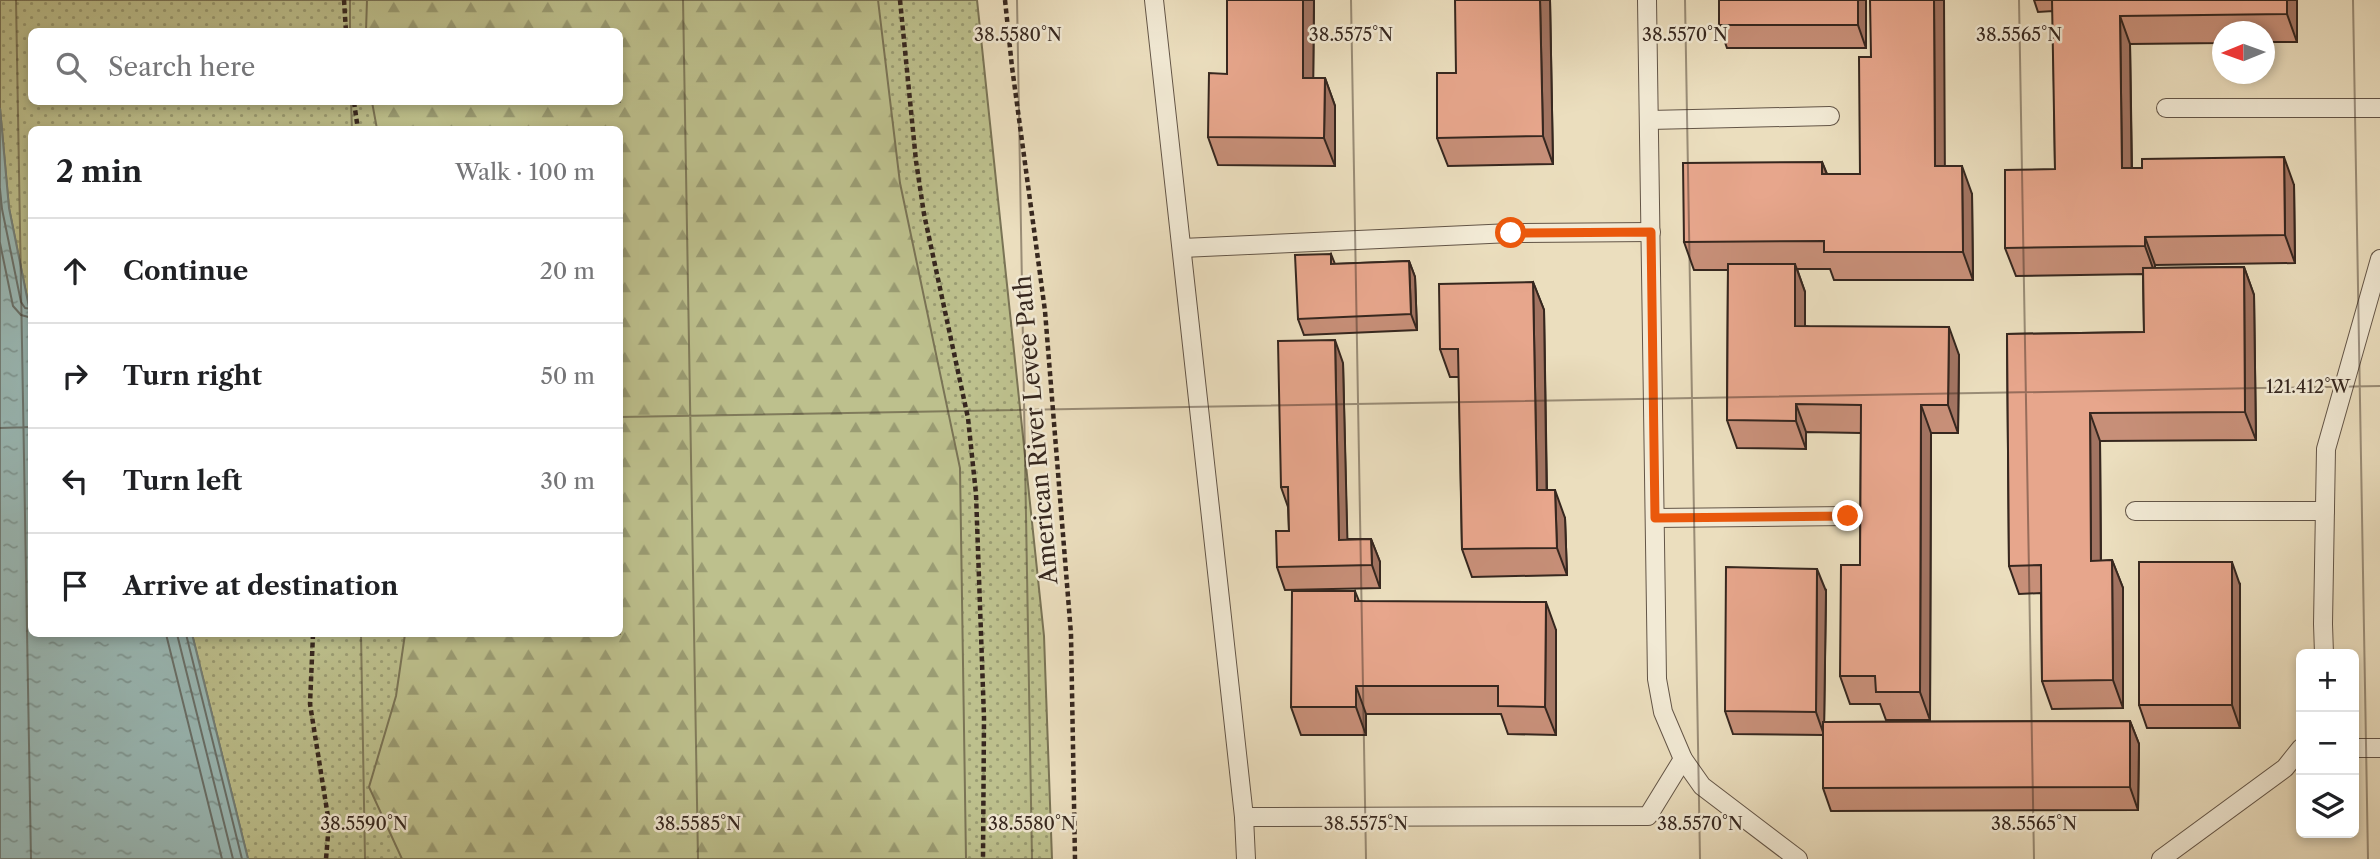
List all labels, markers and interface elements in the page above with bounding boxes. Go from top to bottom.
north arrow [2212,21,2275,84]
text: 38.5580°N [974,24,1062,46]
text: 38.5575°N [1309,24,1393,46]
text: 38.5570°N [1642,24,1728,46]
text: 38.5565°N [1976,24,2062,46]
search box [28,28,623,105]
icon: search [52,48,90,86]
text: Search here [108,51,255,83]
text: 2 min [56,153,142,190]
text: Walk · 100 m [455,158,595,186]
route start [1495,217,1526,248]
icon: ahead [56,252,94,290]
text: Continue [123,255,248,287]
text: 20 m [540,257,595,285]
street label: American River Levee Path [1008,274,1064,587]
icon: right [56,357,94,395]
text: Turn right [123,360,262,392]
text: 50 m [540,362,595,390]
text: 121.412°W [2266,376,2351,398]
icon: left [56,462,94,500]
text: Turn left [123,465,242,497]
text: 30 m [540,467,595,495]
route end [1832,500,1863,531]
icon: arrive [56,567,94,605]
text: Arrive at destination [123,570,398,602]
map controls [2296,649,2359,838]
button: + [2296,649,2359,712]
button: − [2296,712,2359,775]
button: layers [2296,775,2359,838]
text: 38.5590°N [320,813,408,835]
text: 38.5585°N [655,813,741,835]
text: 38.5580°N [988,813,1076,835]
text: 38.5575°N [1324,813,1408,835]
text: 38.5570°N [1657,813,1743,835]
text: 38.5565°N [1991,813,2077,835]

